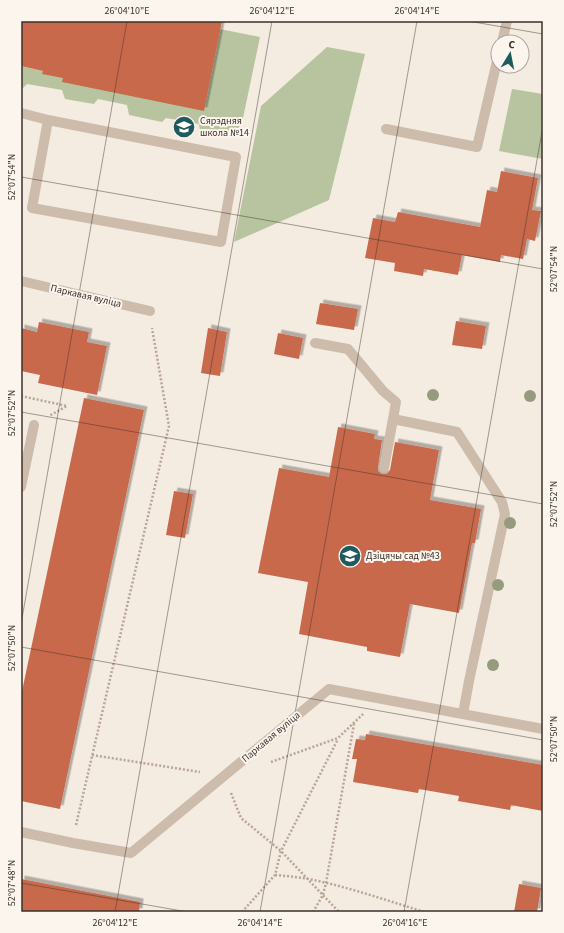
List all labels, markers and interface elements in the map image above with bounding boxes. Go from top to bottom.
text: 26°04'10"E [104,4,150,18]
text: 26°04'12"E [249,4,295,18]
text: 26°04'14"E [394,4,440,18]
north arrow [490,34,530,74]
text: С [507,37,517,53]
school or university icon: Сярэдняя школа №14 [171,114,197,140]
place label: Сярэдняя школа №14 [200,114,249,140]
text: 52°07'54"N [5,154,19,200]
text: 52°07'54"N [547,246,561,292]
street label: Паркавая вуліца [49,281,123,311]
text: 52°07'52"N [5,390,19,436]
text: 52°07'52"N [547,481,561,527]
school or university icon: Дзіцячы сад №43 [337,543,363,569]
place label: Дзіцячы сад №43 [366,549,440,563]
text: 52°07'50"N [5,625,19,671]
street label: Паркавая вуліца [239,708,303,766]
text: 52°07'50"N [547,716,561,762]
text: 52°07'48"N [5,860,19,906]
text: 26°04'12"E [92,916,138,930]
text: 26°04'14"E [237,916,283,930]
text: 26°04'16"E [382,916,428,930]

